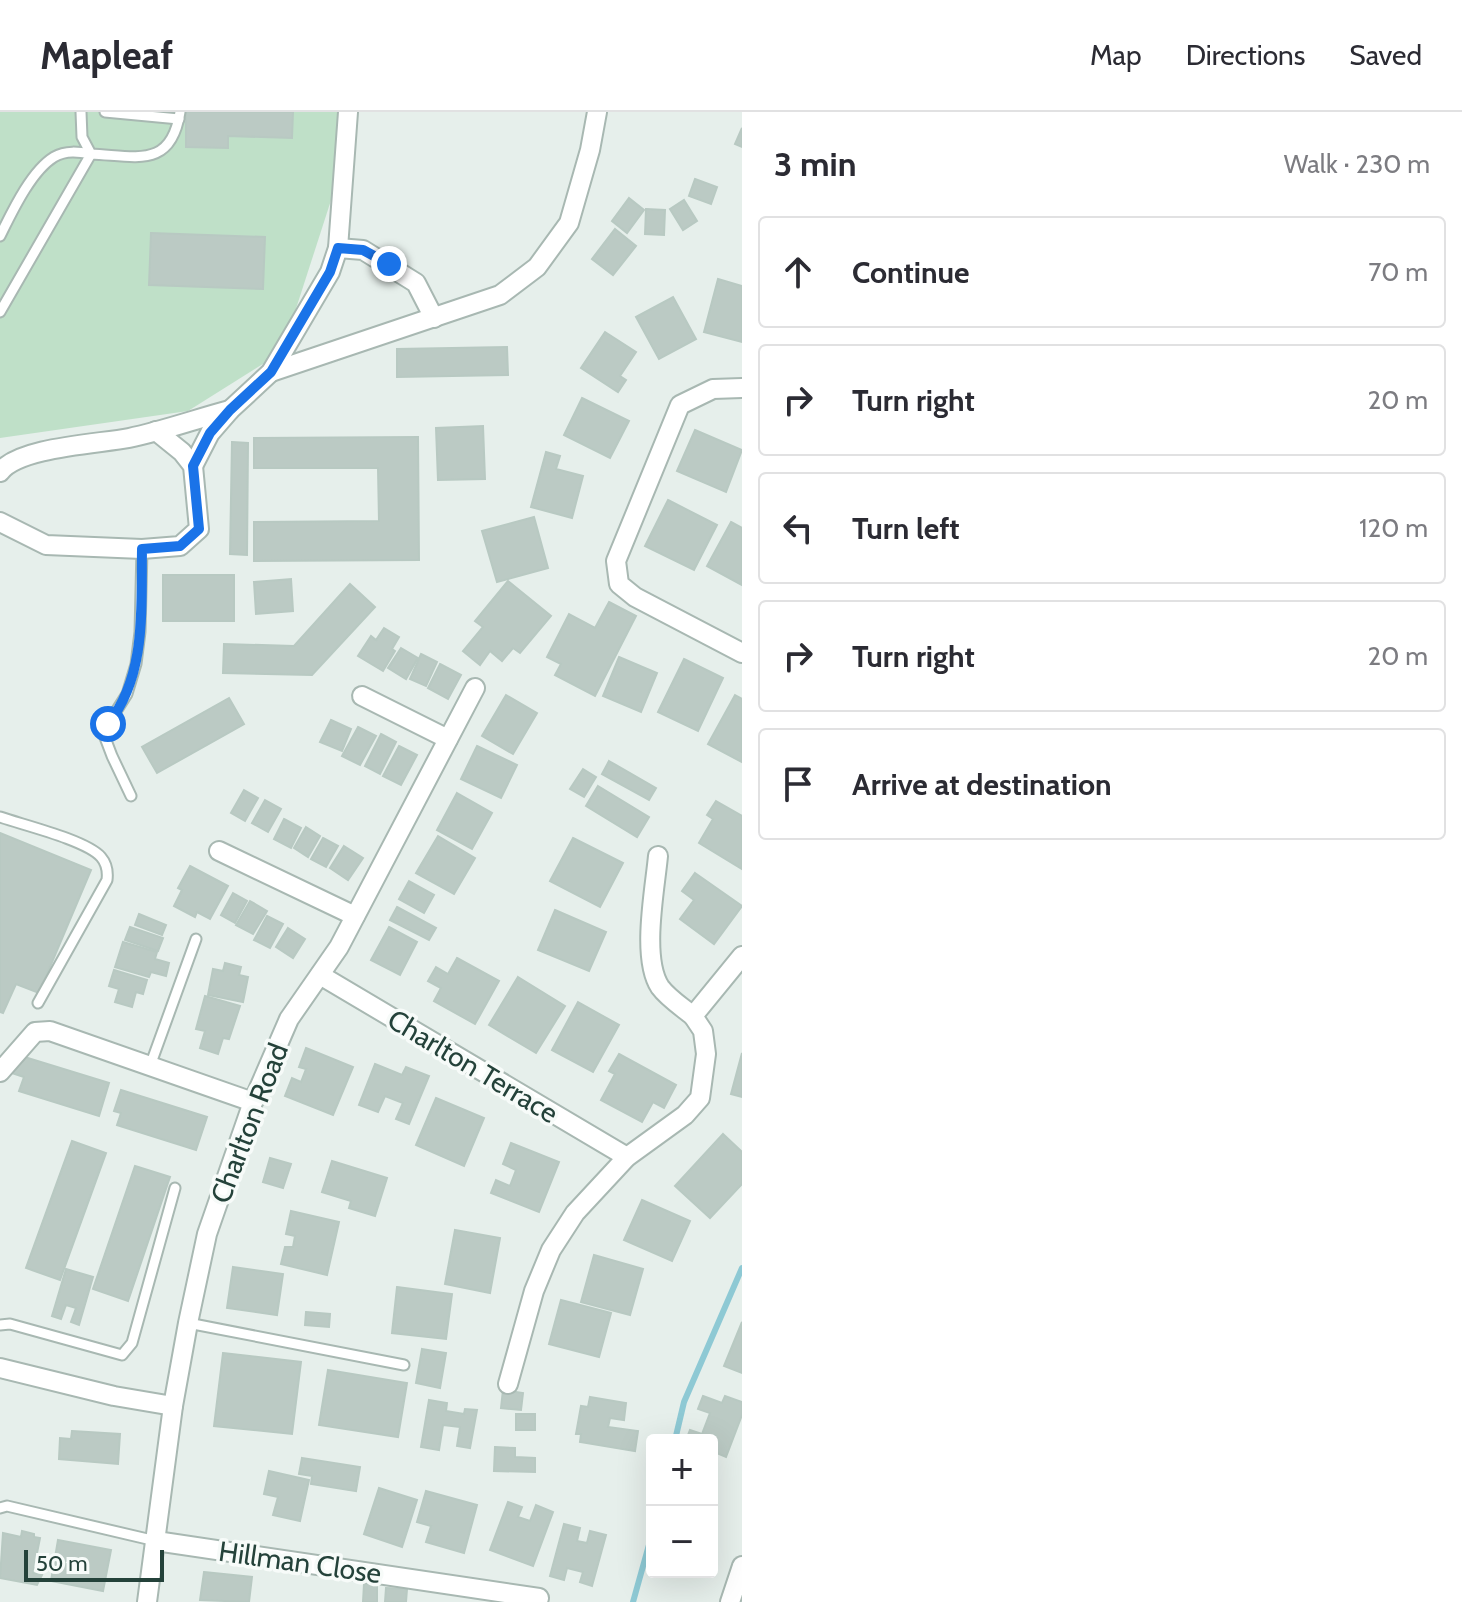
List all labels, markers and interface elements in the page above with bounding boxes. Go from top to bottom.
text: Mapleaf [40,32,173,79]
text: Map [1090,38,1142,72]
text: Directions [1186,38,1305,72]
text: Saved [1349,38,1422,72]
text: 3 min [774,143,856,185]
text: Walk · 230 m [1284,148,1430,180]
route end [371,246,407,282]
icon: ahead [776,250,820,294]
text: Continue [852,254,969,291]
text: 70 m [1368,256,1428,288]
icon: right [776,378,820,422]
text: Turn right [852,382,975,419]
text: 20 m [1368,384,1428,416]
icon: left [776,506,820,550]
text: Turn left [852,510,960,547]
text: 120 m [1359,512,1428,544]
icon: right [776,634,820,678]
text: Turn right [852,638,975,675]
text: 20 m [1368,640,1428,672]
route start [90,706,126,742]
icon: arrive [776,762,820,806]
text: Arrive at destination [852,766,1112,803]
street label: Charlton Terrace [382,1002,564,1130]
street label: Charlton Road [203,1038,295,1208]
map controls [646,1434,718,1578]
button: + [646,1434,718,1506]
button: − [646,1506,718,1578]
street label: Hillman Close [217,1534,383,1590]
scale bar [24,1546,164,1582]
text: 50 m [36,1550,88,1577]

